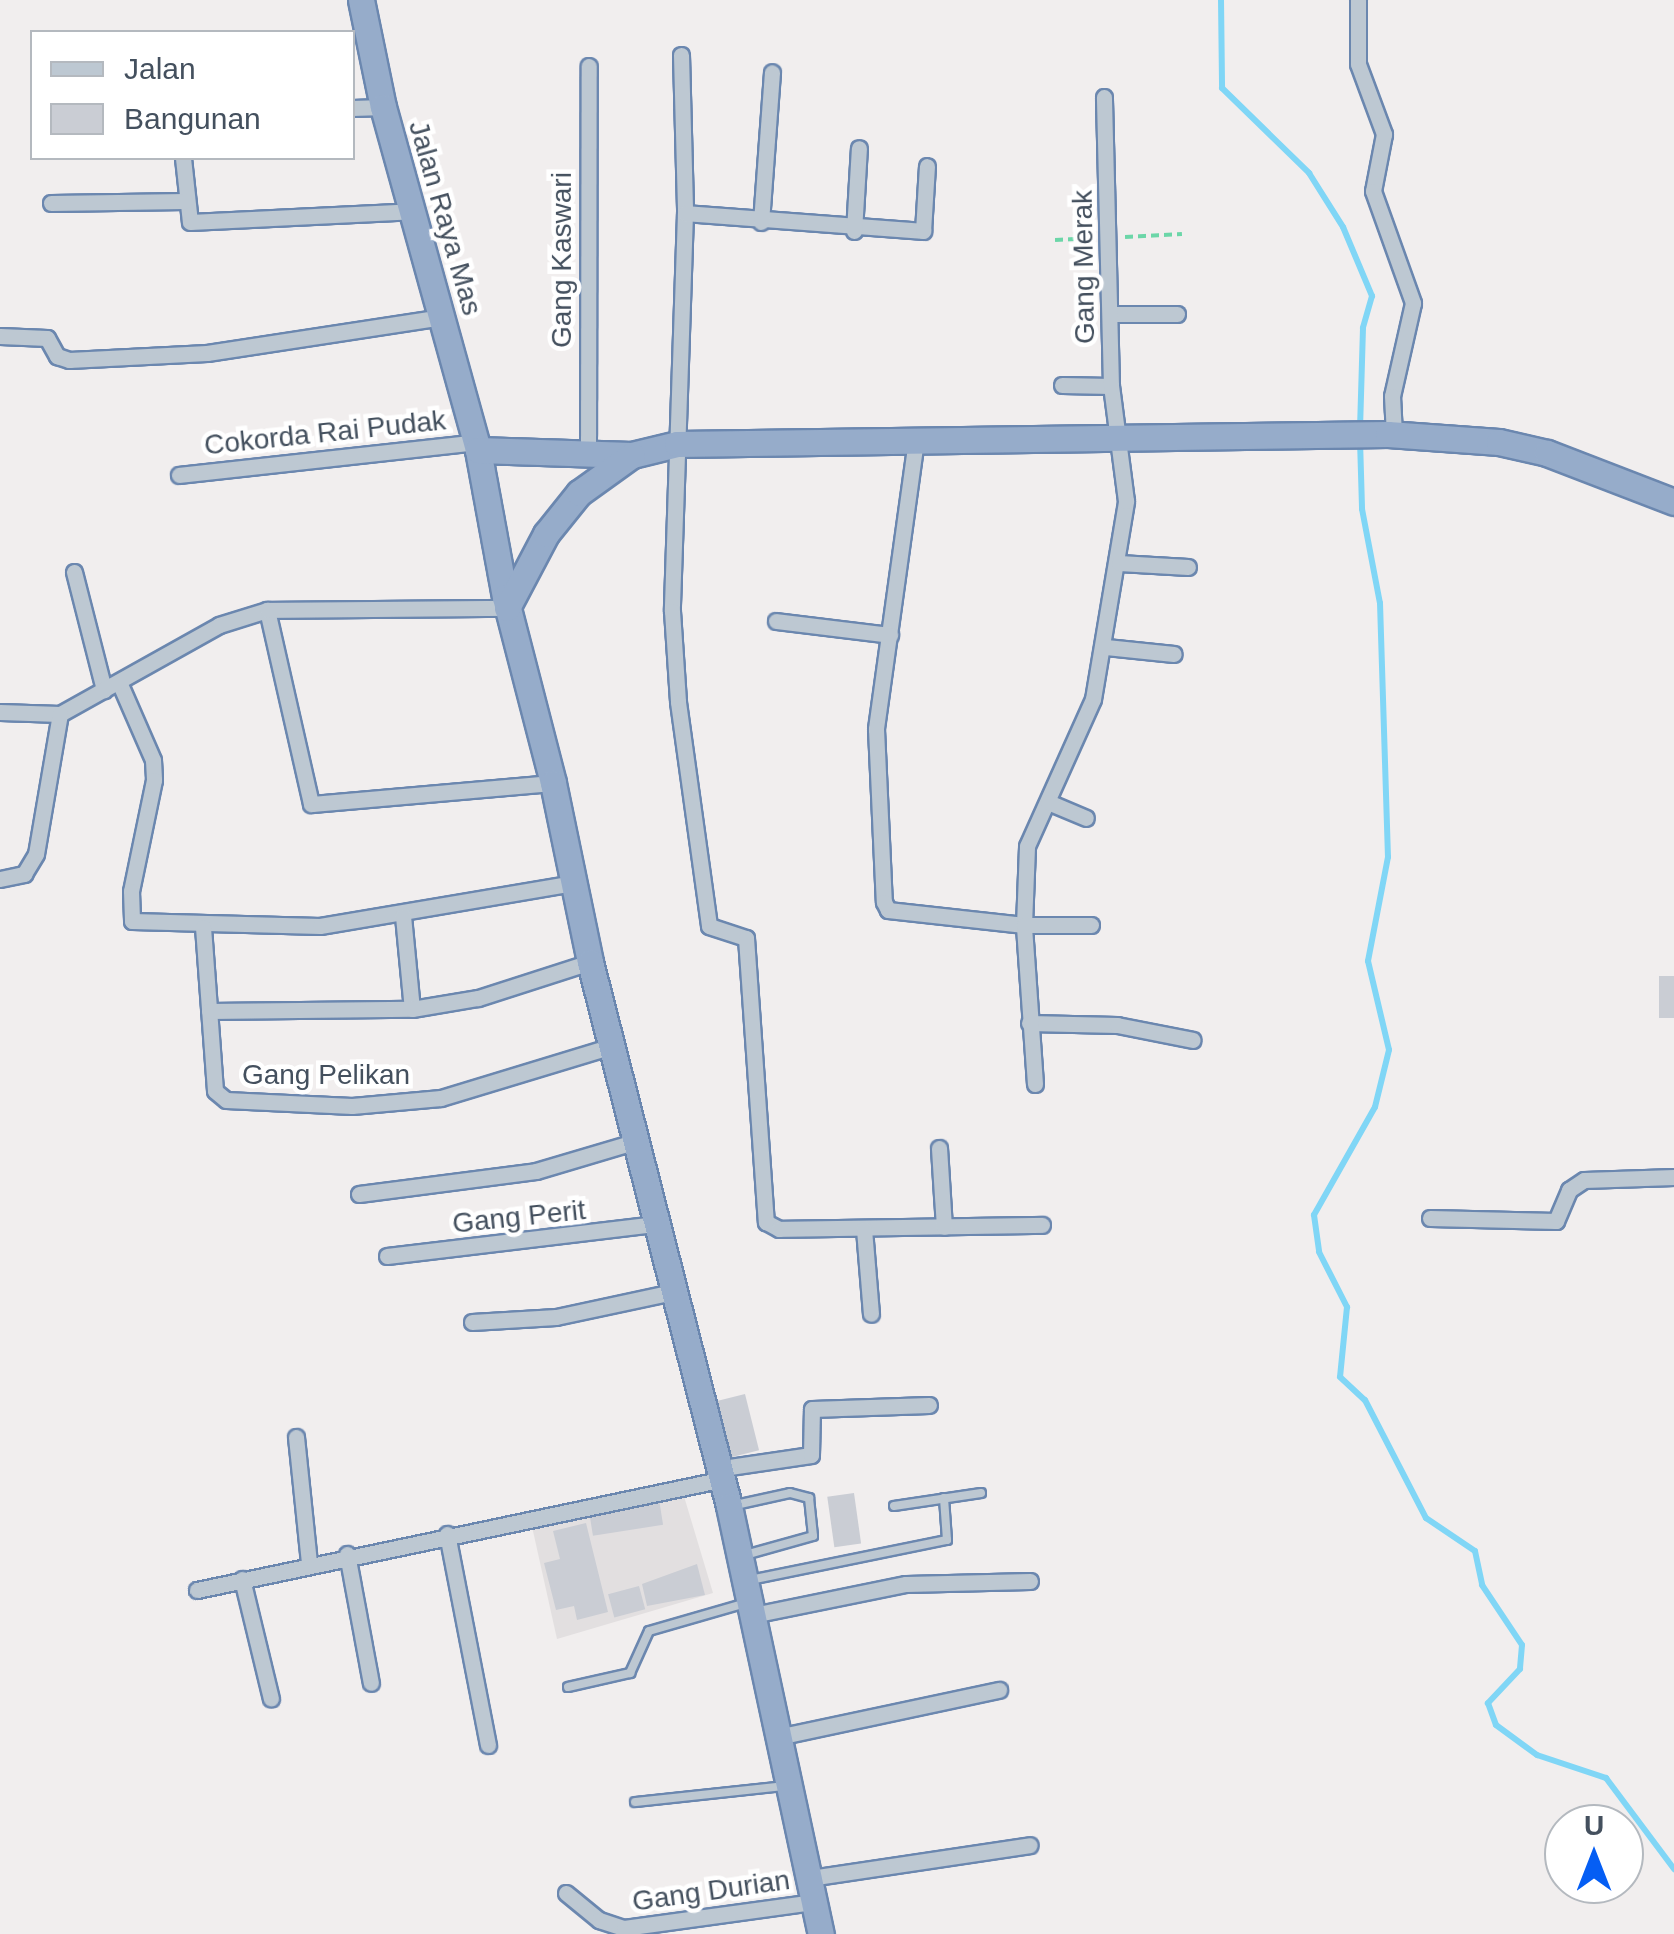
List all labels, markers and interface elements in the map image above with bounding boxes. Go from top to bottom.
legend [30,30,355,160]
text: Jalan [124,52,196,85]
text: Bangunan [124,102,261,135]
street label: Jalan Raya Mas [401,117,489,319]
street label: Gang Kaswari [545,172,579,348]
street label: Gang Merak [1066,190,1102,344]
street label: Cokorda Rai Pudak [203,404,447,462]
street label: Gang Pelikan [242,1058,410,1092]
street label: Gang Perit [451,1193,587,1241]
north arrow [1544,1804,1644,1904]
text: U [1584,1810,1604,1841]
street label: Gang Durian [630,1863,792,1919]

